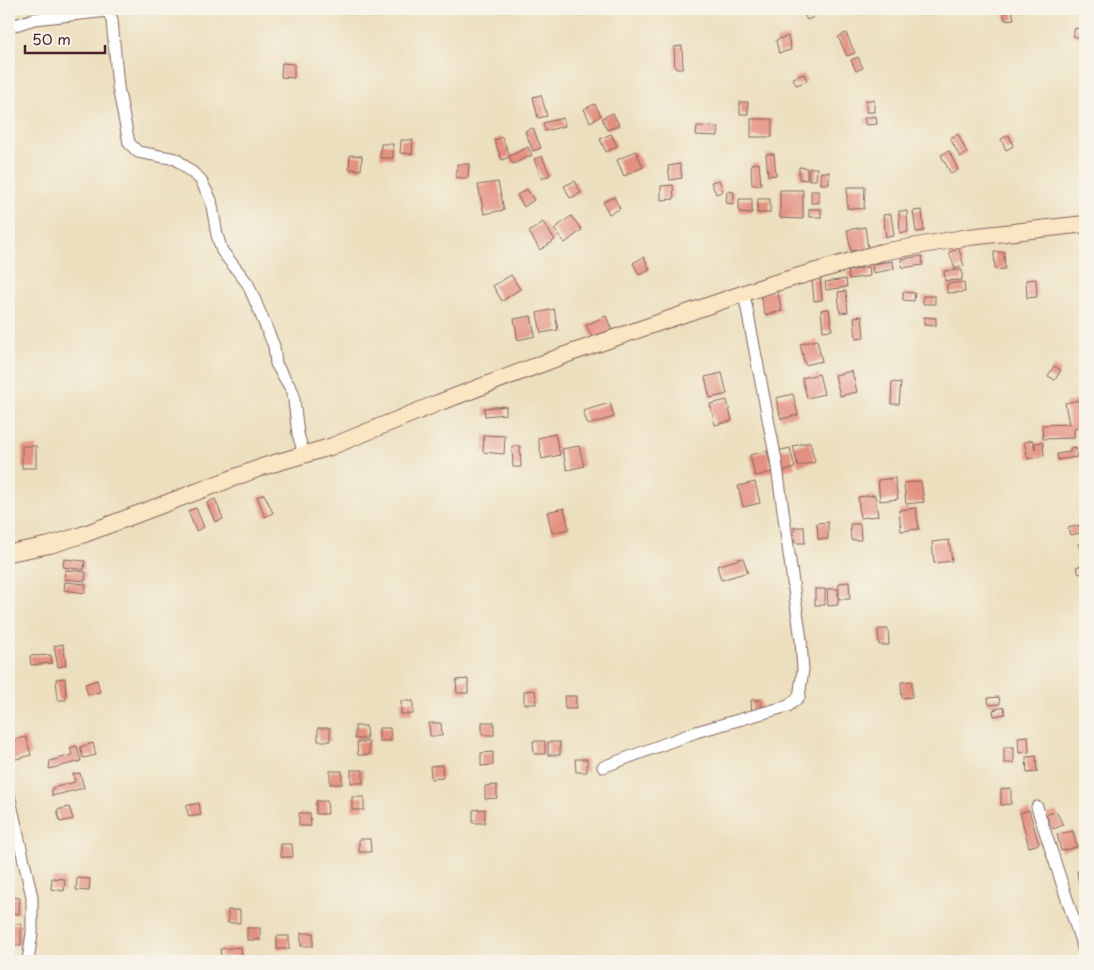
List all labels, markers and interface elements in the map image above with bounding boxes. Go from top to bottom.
scale bar [25,22,105,54]
text: 50 m [32,27,71,50]

